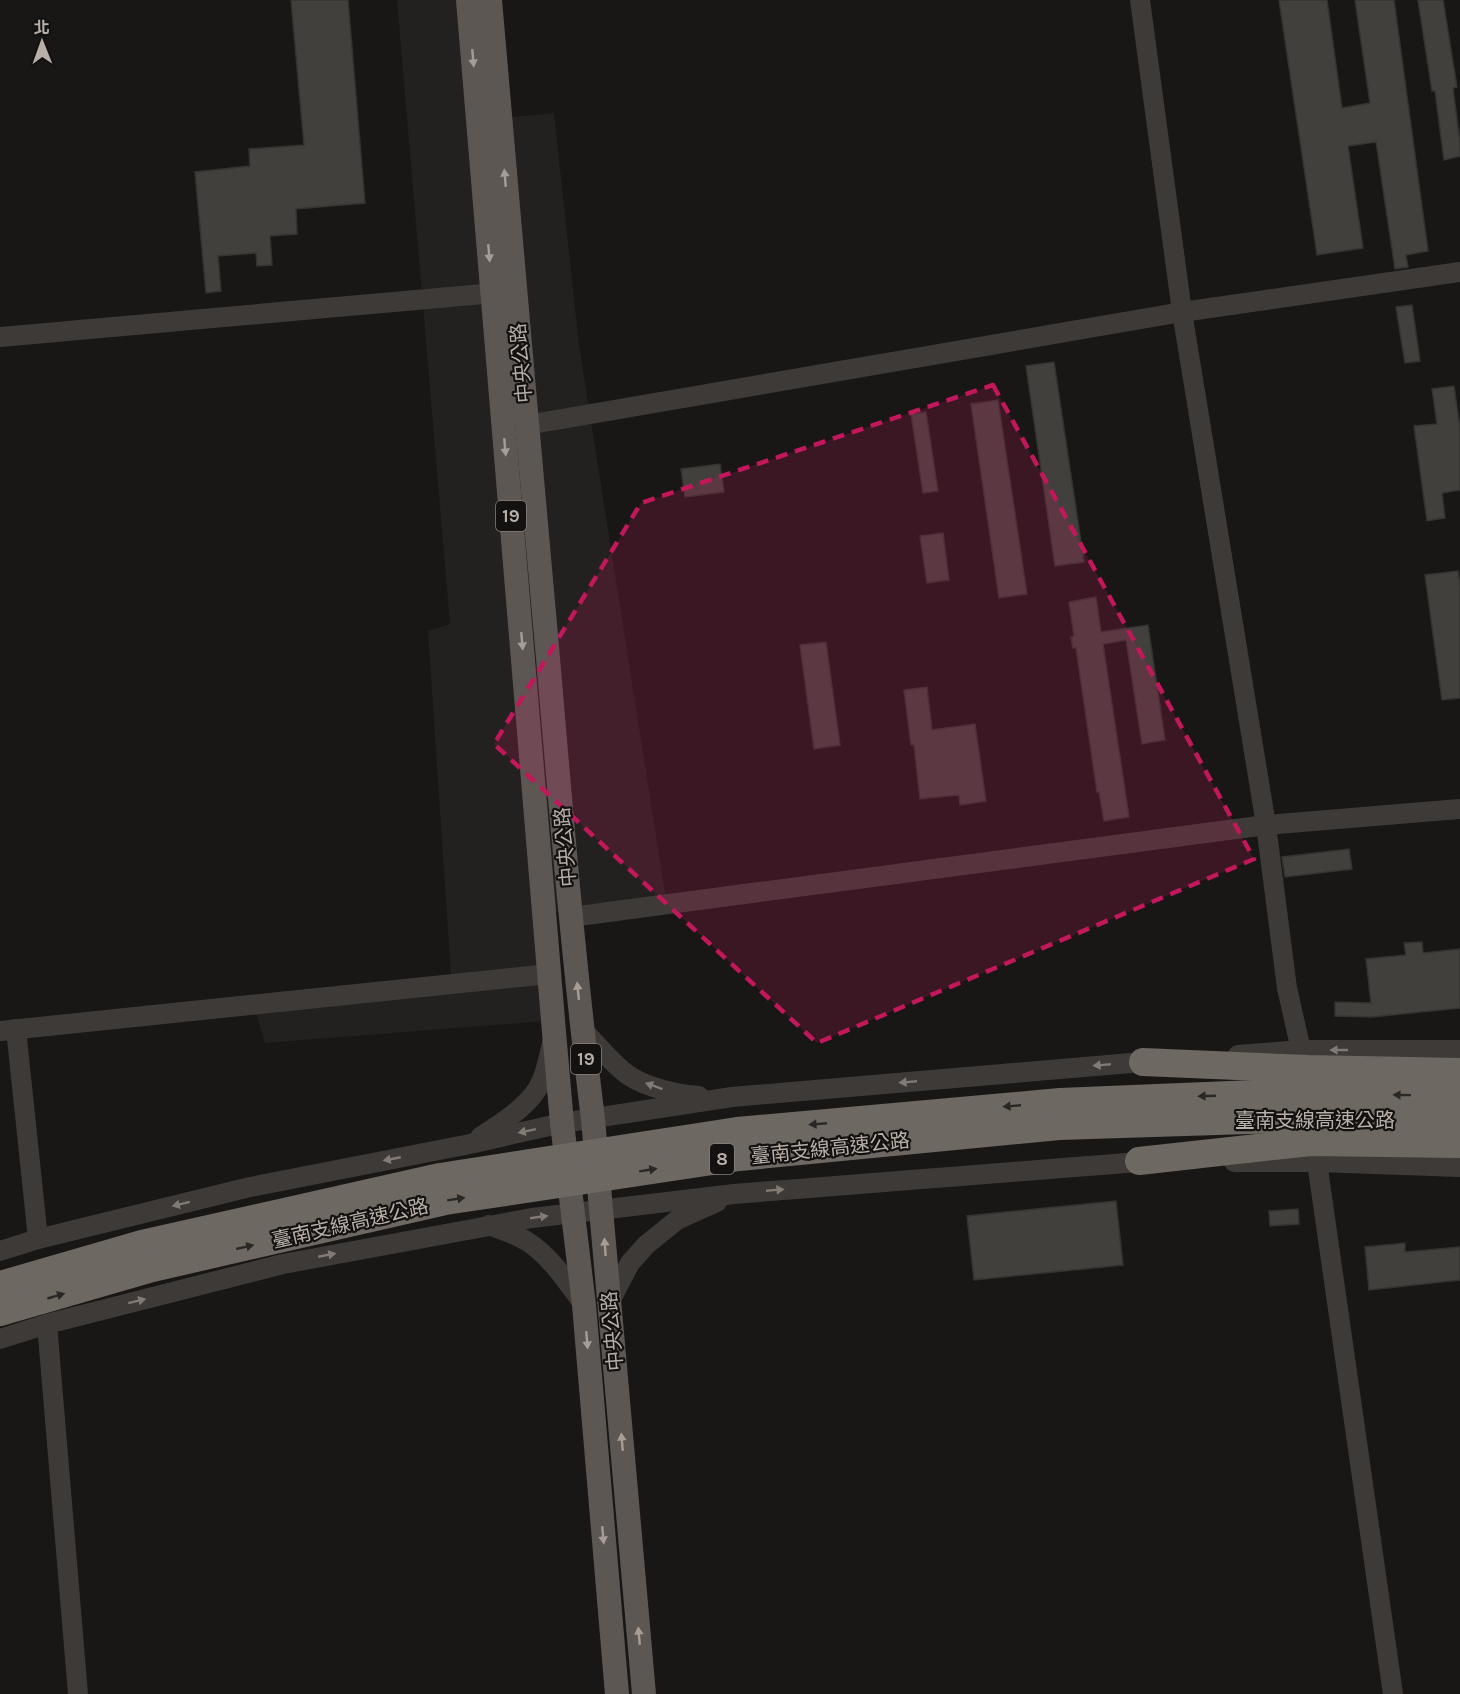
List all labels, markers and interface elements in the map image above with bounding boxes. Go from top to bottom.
north arrow [12,12,72,72]
text: 北 [34,18,50,37]
one-way arrow [468,49,478,68]
one-way arrow [500,169,510,188]
one-way arrow [484,243,494,262]
street label: 中央公路 [507,322,536,404]
one-way arrow [501,437,510,456]
road number: 19 [496,501,526,531]
one-way arrow [517,632,526,651]
street label: 中央公路 [551,806,580,888]
one-way arrow [573,981,583,1000]
road number: 19 [571,1044,601,1074]
one-way arrow [1329,1045,1348,1055]
one-way arrow [1093,1061,1112,1070]
one-way arrow [898,1077,917,1087]
one-way arrow [645,1080,663,1090]
one-way arrow [1392,1090,1411,1100]
one-way arrow [1197,1091,1216,1101]
one-way arrow [1002,1101,1021,1111]
street label: 臺南支線高速公路 [1235,1109,1395,1132]
one-way arrow [808,1119,827,1129]
one-way arrow [518,1127,537,1136]
street label: 臺南支線高速公路 [749,1129,911,1168]
road number: 8 [710,1144,734,1174]
one-way arrow [383,1155,402,1164]
one-way arrow [639,1166,658,1175]
one-way arrow [765,1186,784,1195]
street label: 臺南支線高速公路 [270,1194,431,1253]
one-way arrow [446,1195,465,1204]
one-way arrow [172,1200,190,1210]
one-way arrow [530,1212,549,1221]
one-way arrow [600,1238,609,1257]
one-way arrow [236,1241,254,1251]
one-way arrow [318,1250,337,1259]
street label: 中央公路 [598,1290,627,1372]
one-way arrow [47,1291,65,1300]
one-way arrow [128,1296,147,1306]
one-way arrow [582,1331,592,1350]
one-way arrow [617,1432,626,1451]
one-way arrow [598,1525,608,1544]
one-way arrow [634,1626,644,1645]

